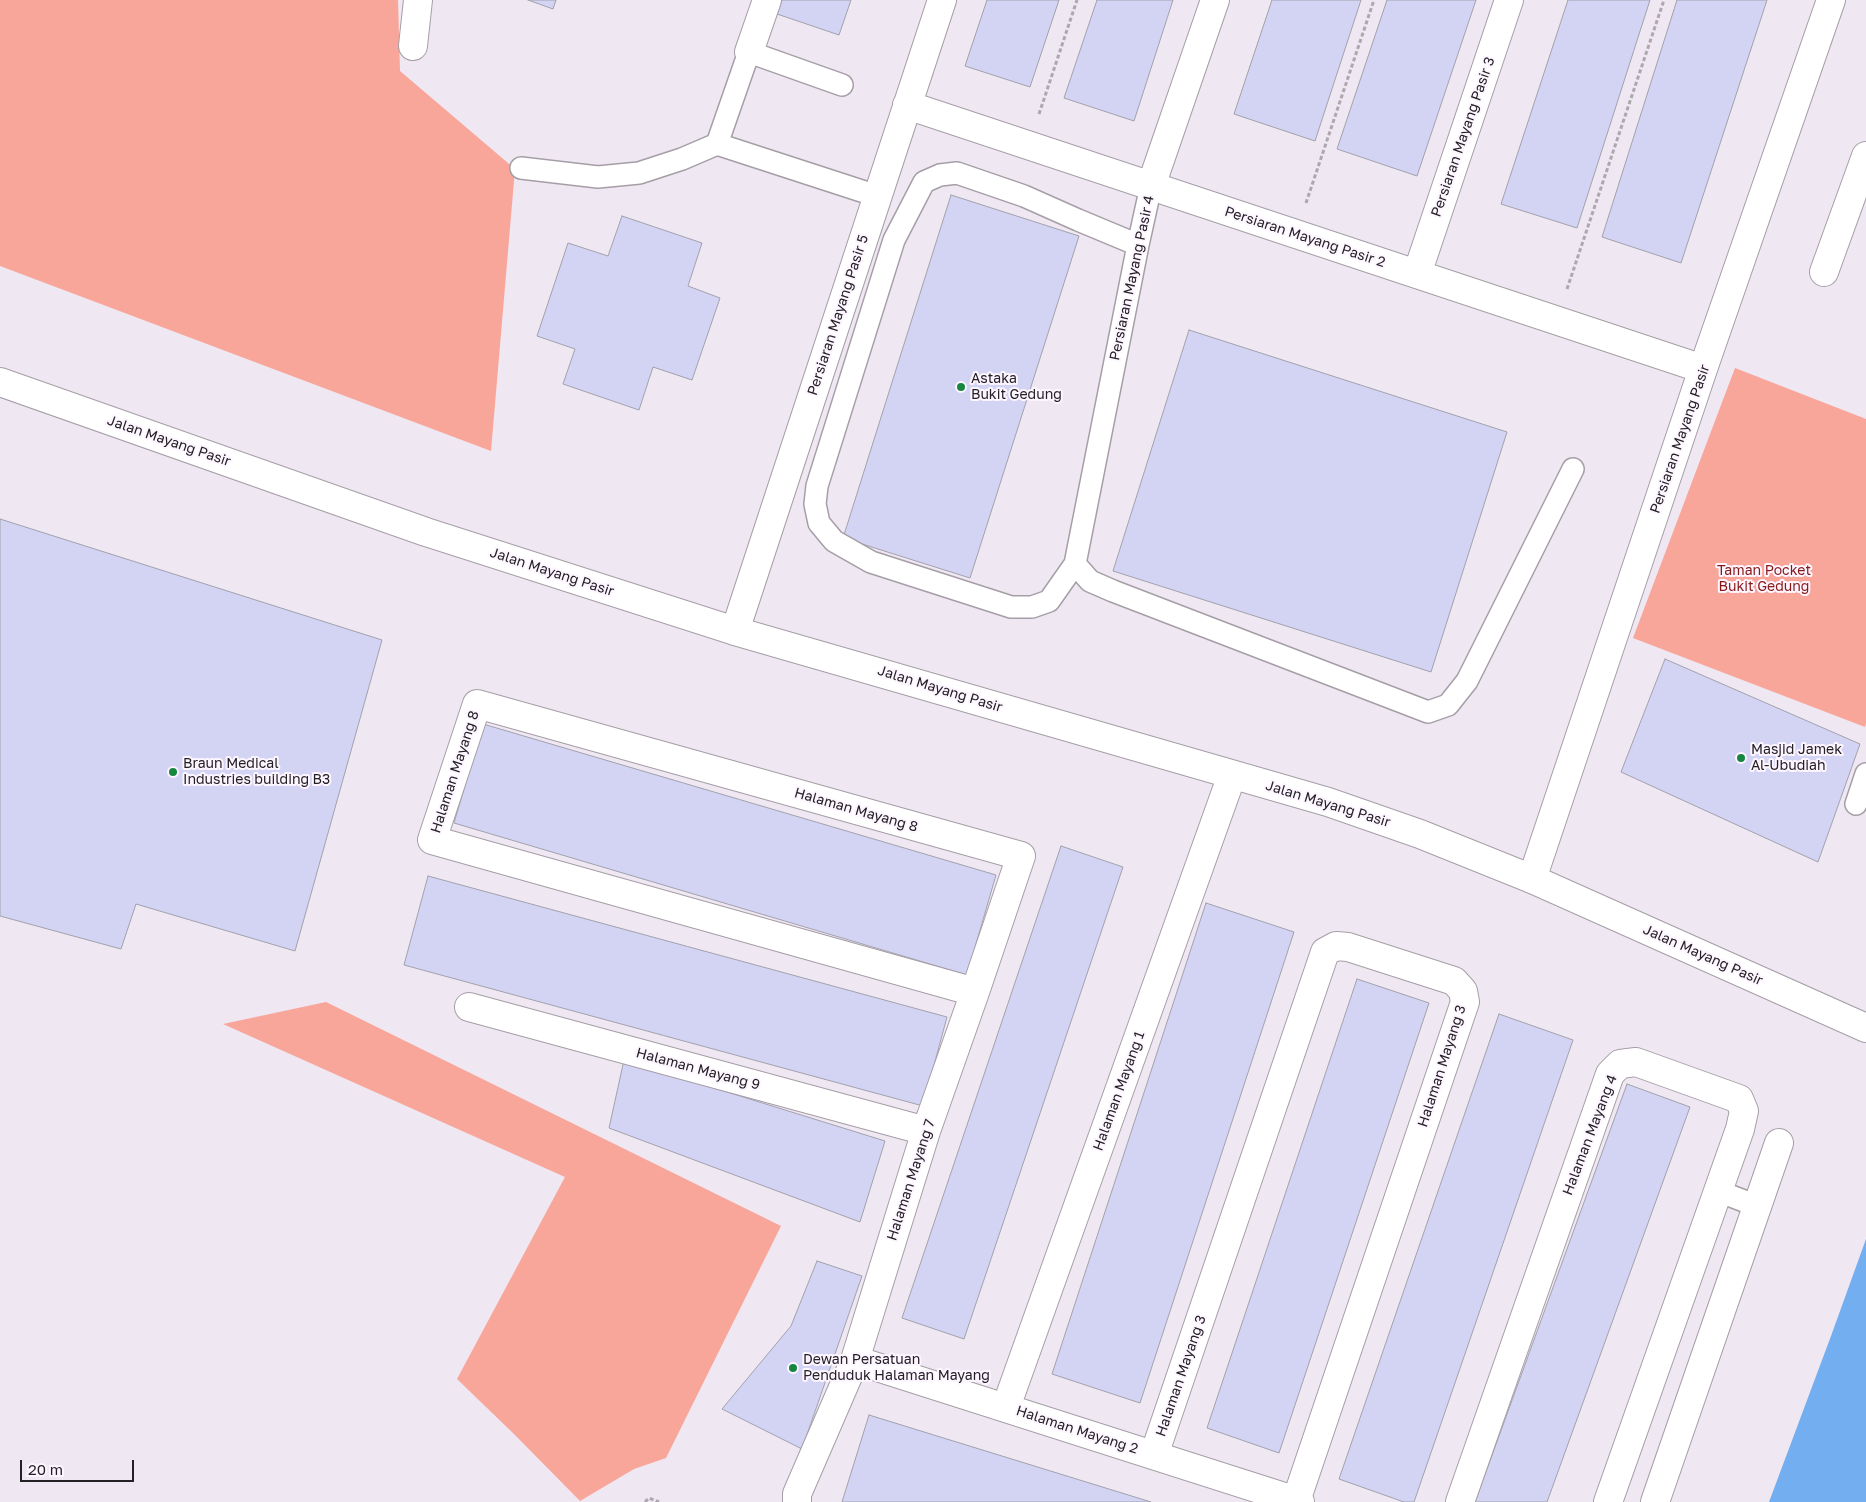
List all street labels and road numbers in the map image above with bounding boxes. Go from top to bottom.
street label: Persiaran Mayang Pasir 3 [1428,55,1498,219]
street label: Persiaran Mayang Pasir 4 [1106,194,1158,362]
street label: Persiaran Mayang Pasir 2 [1223,203,1387,271]
street label: Persiaran Mayang Pasir 5 [804,233,872,397]
street label: Persiaran Mayang Pasir [1647,362,1713,516]
street label: Jalan Mayang Pasir [105,412,233,470]
street label: Jalan Mayang Pasir [488,544,616,600]
street label: Jalan Mayang Pasir [876,662,1004,716]
street label: Halaman Mayang 8 [427,709,483,835]
street label: Jalan Mayang Pasir [1264,777,1392,831]
street label: Halaman Mayang 8 [792,784,920,836]
street label: Jalan Mayang Pasir [1640,921,1766,989]
street label: Halaman Mayang 3 [1414,1003,1470,1129]
street label: Halaman Mayang 1 [1090,1029,1148,1153]
street label: Halaman Mayang 9 [634,1044,762,1094]
street label: Halaman Mayang 4 [1559,1072,1621,1198]
street label: Halaman Mayang 7 [883,1117,939,1243]
street label: Halaman Mayang 3 [1152,1313,1210,1439]
street label: Halaman Mayang 2 [1014,1402,1140,1458]

